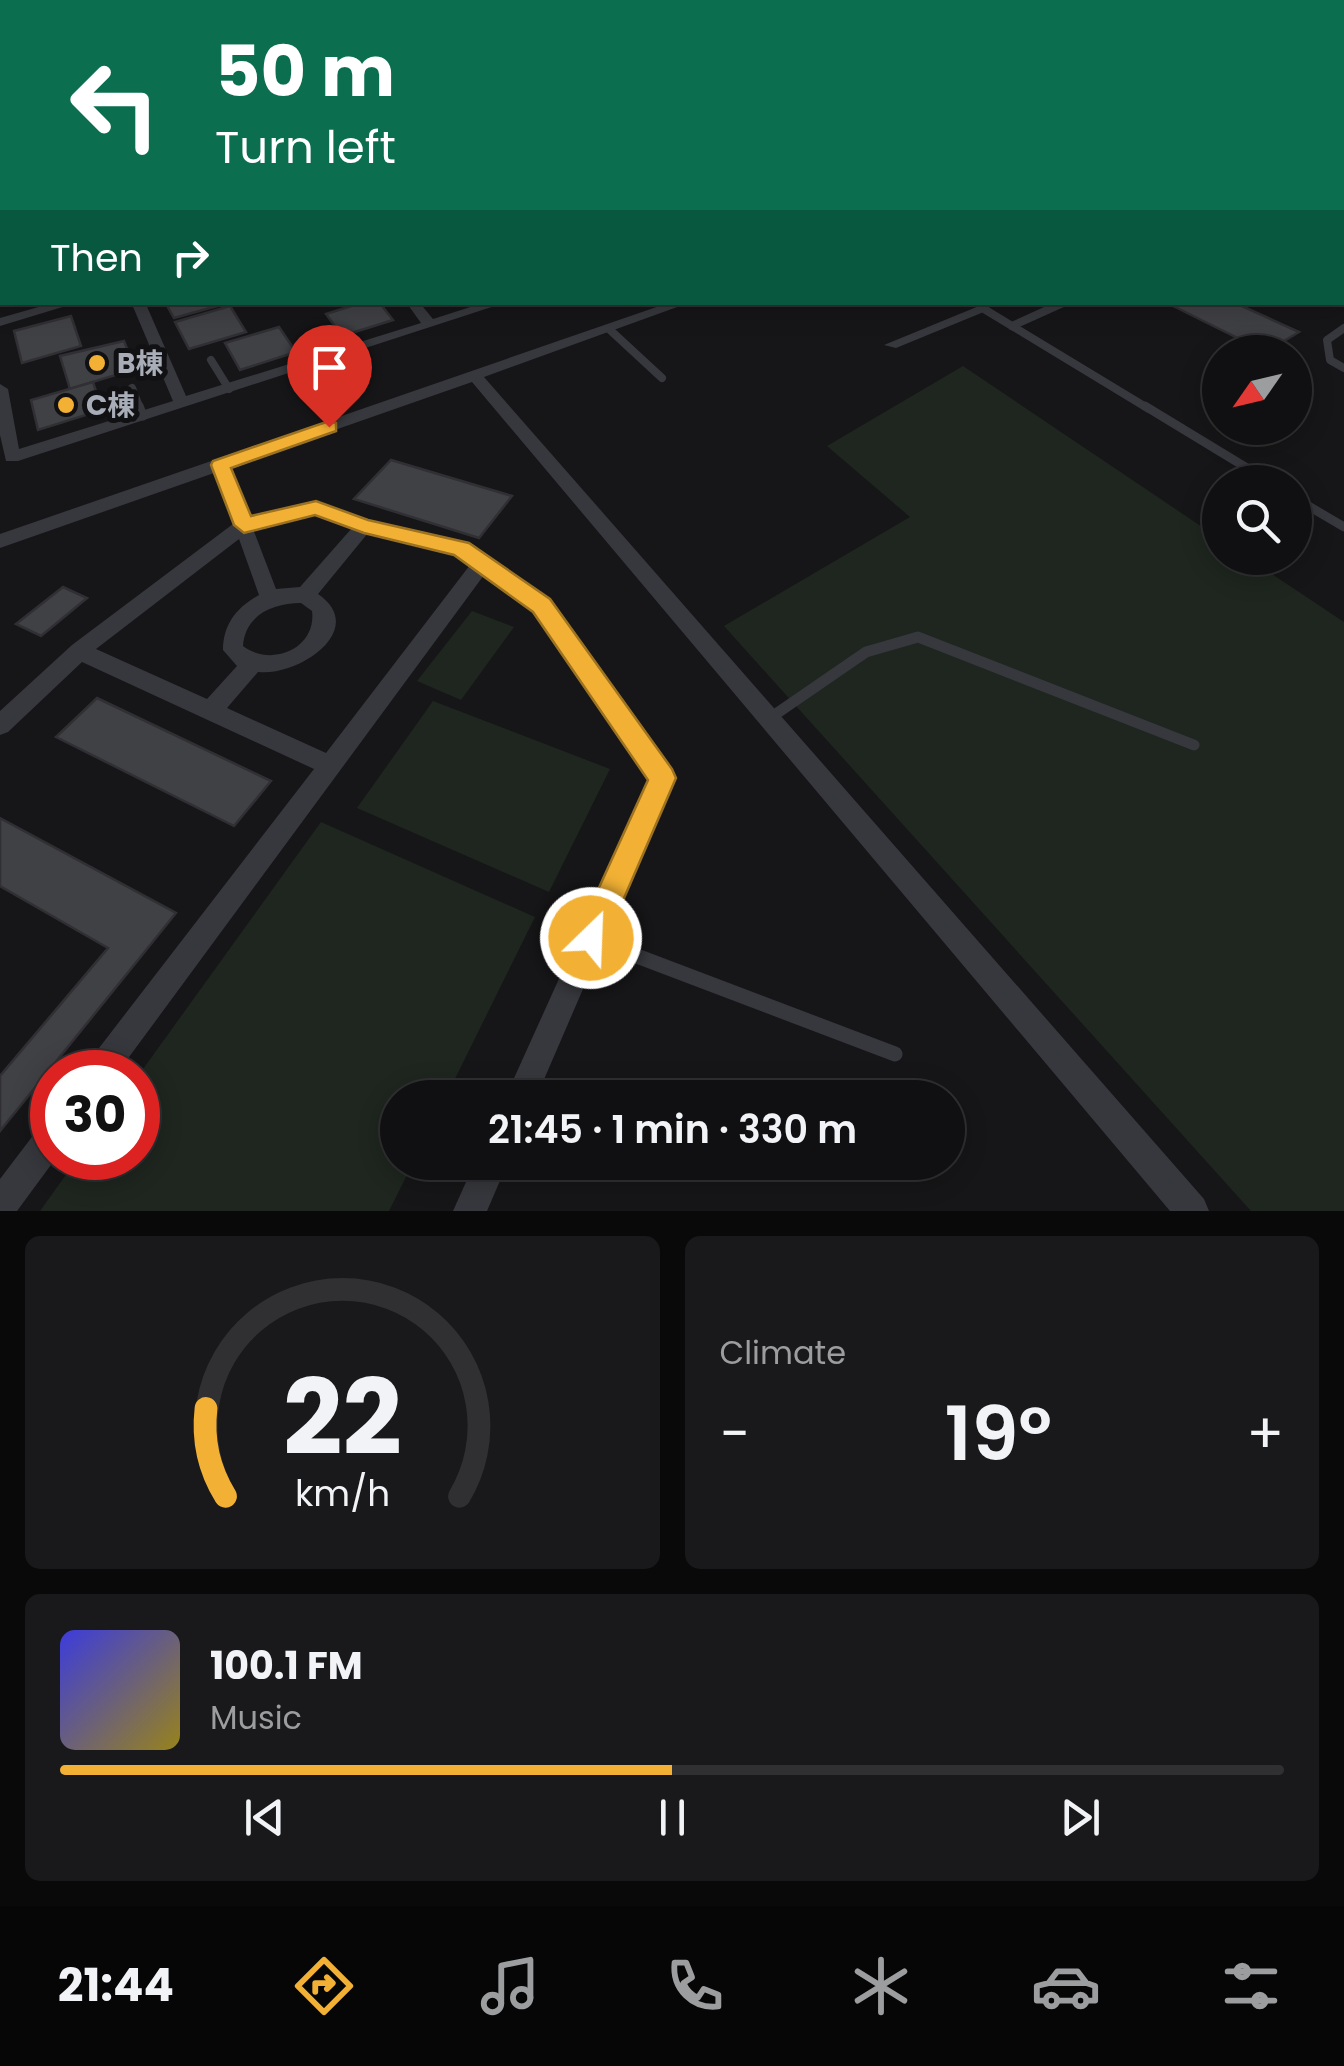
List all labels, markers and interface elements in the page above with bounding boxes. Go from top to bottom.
text: 50 m [215,22,395,121]
icon: left [50,40,180,170]
text: Turn left [215,116,396,179]
icon: right [163,230,218,285]
text: Then [50,231,143,284]
pin [287,325,372,428]
north arrow [1202,335,1312,445]
map controls [1202,335,1312,575]
icon: arrive [302,340,357,395]
place label: B棟 [117,344,163,383]
marker: B棟 [86,352,108,374]
place label: C棟 [86,386,135,425]
marker: C棟 [55,394,77,416]
button: search [1202,465,1312,575]
position arrow [539,886,643,990]
speed limit sign: 30 [30,1050,160,1180]
text: 21:45 · 1 min · 330 m [488,1103,857,1156]
text: Climate [720,1330,846,1375]
text: 22 [283,1345,402,1490]
text: 19° [944,1381,1052,1486]
text: − [720,1395,750,1472]
text: + [1246,1395,1284,1472]
text: km/h [295,1468,390,1519]
text: 100.1 FM [210,1639,363,1692]
text: Music [210,1695,302,1740]
icon: previous [237,1790,292,1845]
icon: pause [645,1790,700,1845]
icon: next [1053,1790,1108,1845]
icon: directions [289,1951,359,2021]
icon: music [475,1951,545,2021]
icon: phone [660,1951,730,2021]
icon: climate [846,1951,916,2021]
icon: car [1031,1951,1101,2021]
icon: filters [1216,1951,1286,2021]
text: 21:44 [58,1954,174,2017]

